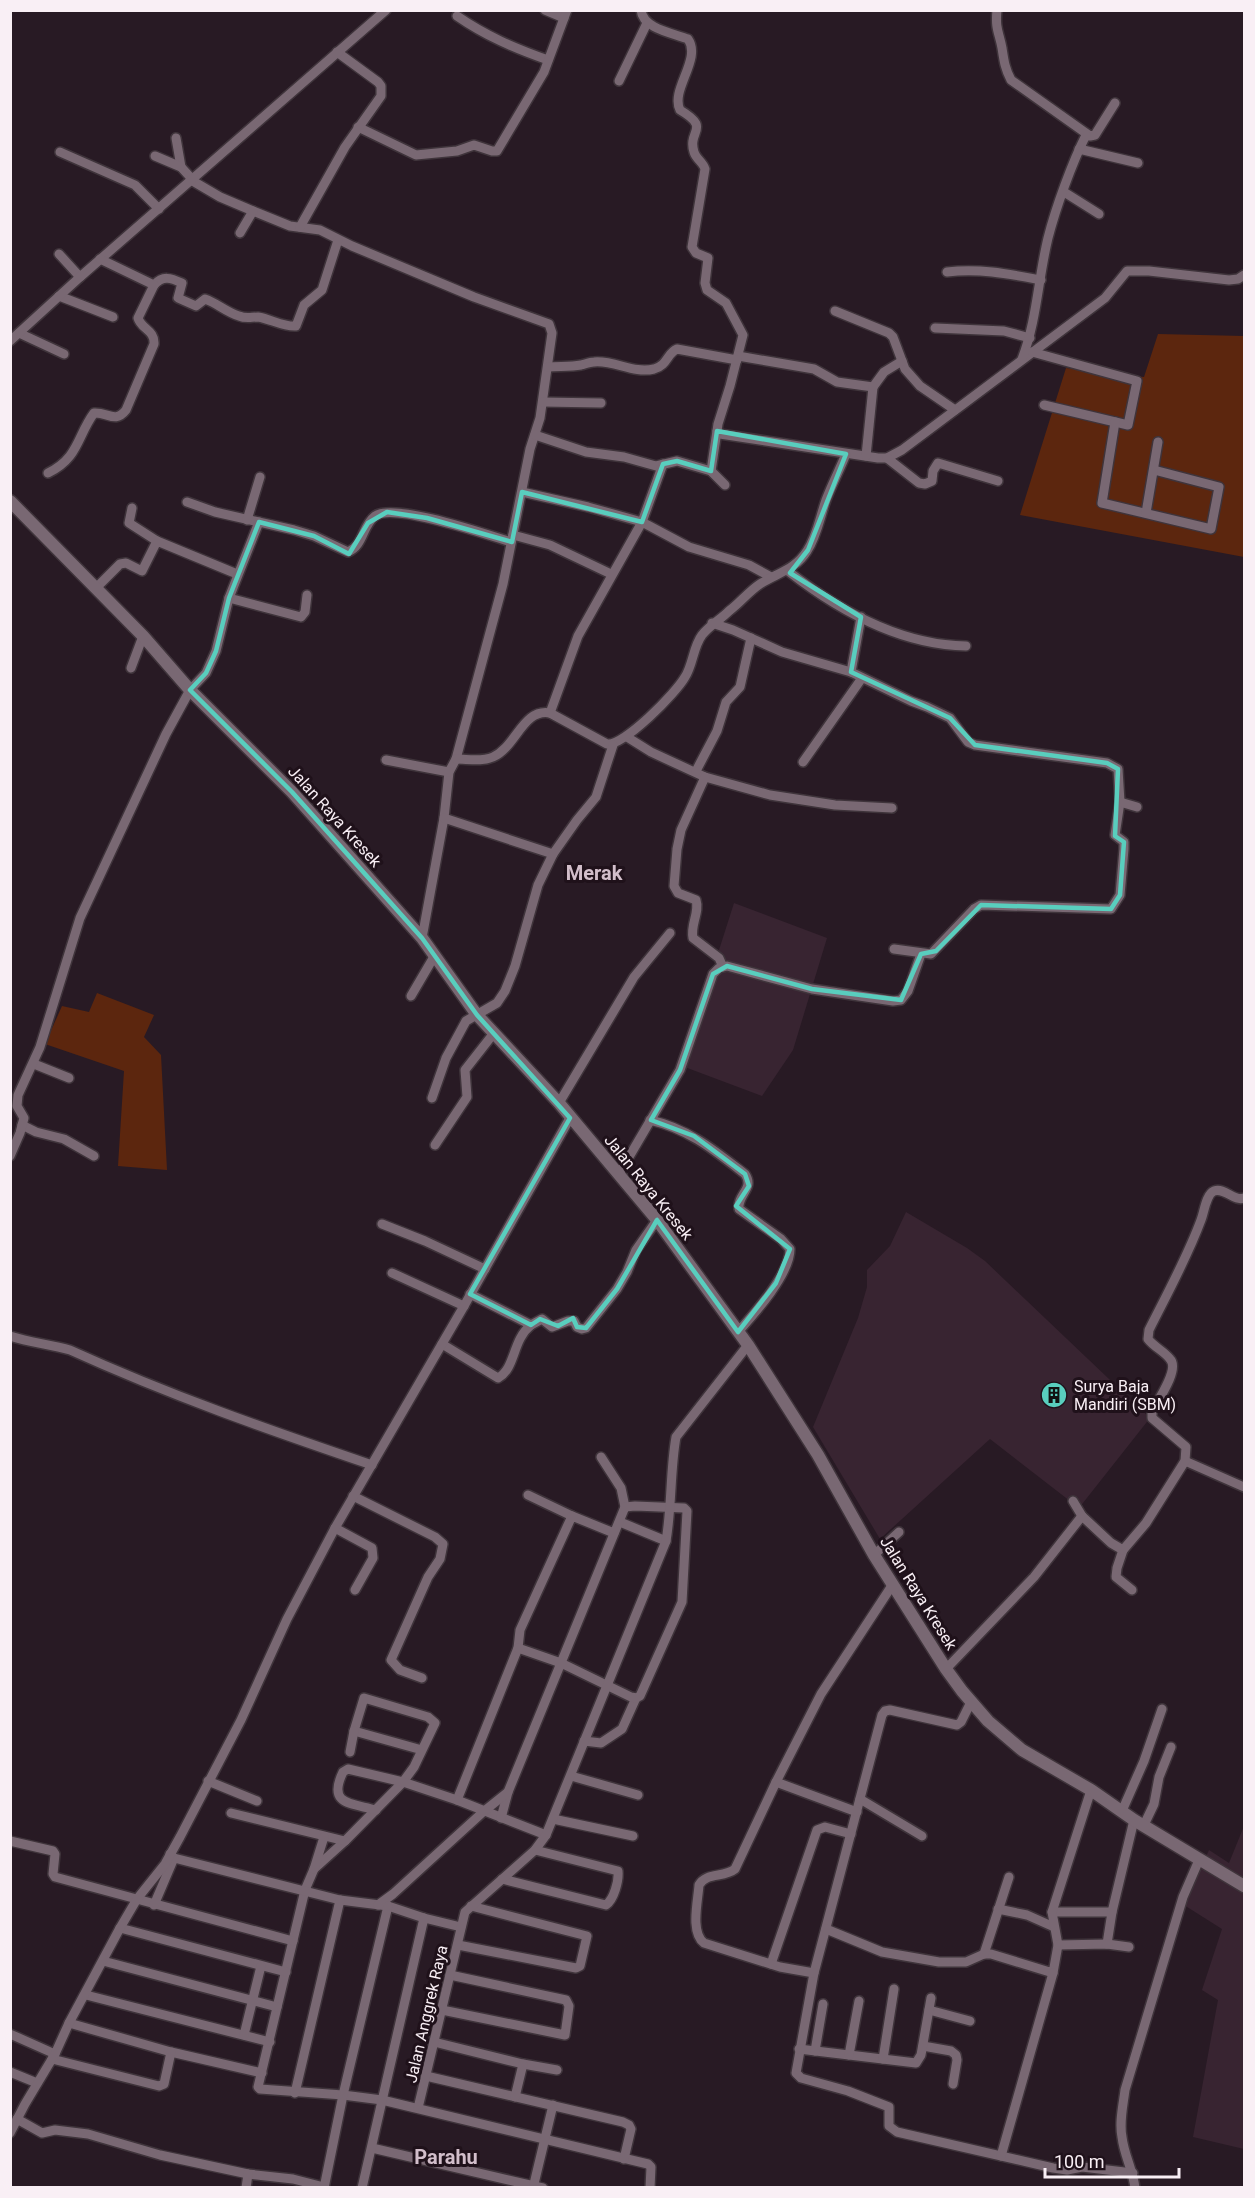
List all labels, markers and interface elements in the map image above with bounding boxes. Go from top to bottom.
street label: Jalan Raya Kresek [284,762,386,872]
district label: Merak [566,861,623,885]
street label: Jalan Raya Kresek [600,1131,698,1245]
place label: Surya Baja Mandiri (SBM) [1074,1377,1176,1414]
building icon: Surya Baja Mandiri (SBM) [1039,1380,1069,1410]
street label: Jalan Raya Kresek [876,1533,962,1654]
street label: Jalan Anggrek Raya [401,1943,452,2085]
scale bar [1045,2141,1178,2179]
district label: Parahu [414,2145,478,2169]
text: 100 m [1054,2151,1105,2172]

